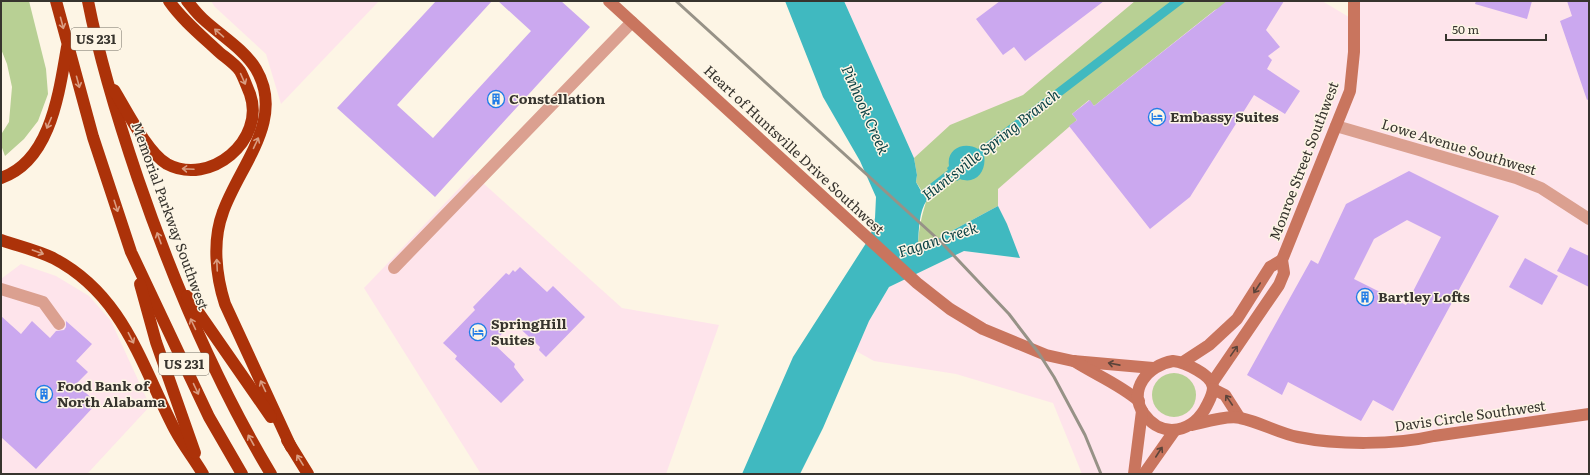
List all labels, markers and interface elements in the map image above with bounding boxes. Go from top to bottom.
one-way arrow [59,16,66,29]
scale bar [1446,16,1546,42]
text: 50 m [1452,20,1479,38]
road number: US 231 [71,28,121,50]
one-way arrow [214,29,224,38]
street label: Heart of Huntsville Drive Southwest [700,60,890,239]
water label: Pinhook Creek [836,61,897,158]
one-way arrow [240,73,247,85]
one-way arrow [75,75,82,88]
street label: Monroe Street Southwest [1264,78,1343,243]
water label: Huntsville Spring Branch [916,83,1064,205]
place label: Constellation [509,88,605,108]
building icon: Constellation [486,89,506,109]
place label: Embassy Suites [1170,106,1279,126]
hotel icon: Embassy Suites [1147,107,1167,127]
street label: Lowe Avenue Southwest [1379,113,1539,179]
one-way arrow [45,116,53,128]
street label: Memorial Parkway Southwest [128,119,214,313]
one-way arrow [253,138,260,150]
one-way arrow [182,166,195,173]
one-way arrow [113,199,120,212]
water label: Fagan Creek [895,215,981,262]
one-way arrow [154,233,162,245]
one-way arrow [32,248,44,256]
one-way arrow [214,259,221,272]
one-way arrow [1253,282,1261,293]
place label: Bartley Lofts [1378,286,1470,306]
building icon: Bartley Lofts [1355,287,1375,307]
place label: SpringHill Suites [491,313,567,349]
one-way arrow [189,318,197,330]
hotel icon: SpringHill Suites [468,322,488,342]
one-way arrow [128,332,135,344]
one-way arrow [1230,346,1238,357]
road number: US 231 [159,353,209,375]
one-way arrow [1108,360,1121,368]
place label: Food Bank of North Alabama [57,375,166,411]
one-way arrow [259,380,266,392]
one-way arrow [193,382,200,394]
building icon: Food Bank of North Alabama [34,384,54,404]
street label: Davis Circle Southwest [1393,394,1547,436]
one-way arrow [1225,395,1233,406]
one-way arrow [247,434,255,446]
one-way arrow [1156,446,1164,458]
one-way arrow [296,455,304,466]

